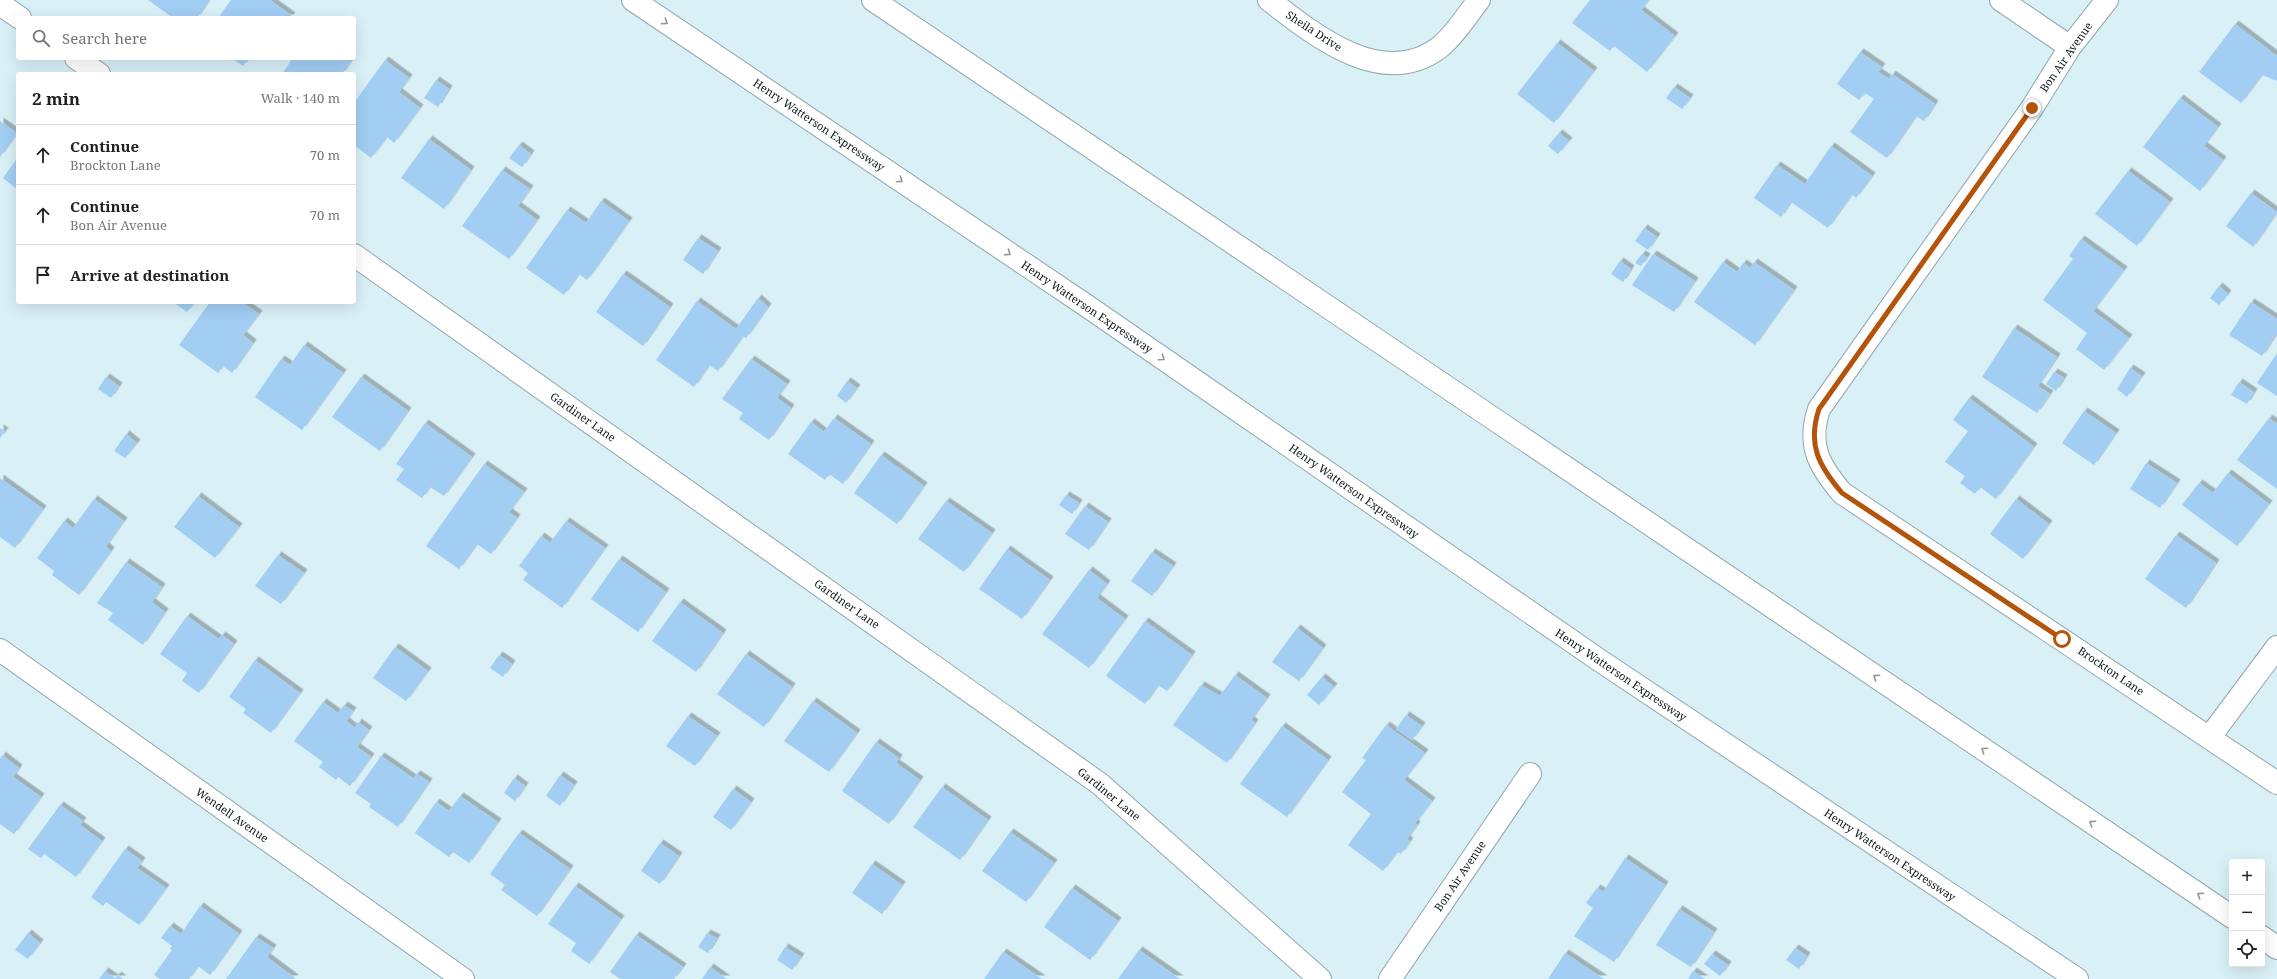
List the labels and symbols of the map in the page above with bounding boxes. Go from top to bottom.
street label: Sheila Drive [1283,7,1345,54]
one-way arrow [661,17,668,25]
street label: Bon Air Avenue [2036,19,2095,95]
street label: Henry Watterson Expressway [751,75,889,175]
route end [2023,99,2041,117]
one-way arrow [896,176,903,183]
one-way arrow [1004,248,1011,255]
street label: Henry Watterson Expressway [1019,257,1157,357]
one-way arrow [1158,353,1165,361]
street label: Gardiner Lane [548,388,619,445]
street label: Henry Watterson Expressway [1286,440,1423,542]
street label: Gardiner Lane [812,575,883,632]
street label: Henry Watterson Expressway [1553,625,1691,725]
route start [2053,630,2071,648]
street label: Brockton Lane [2075,643,2147,698]
one-way arrow [1874,675,1881,682]
one-way arrow [1981,747,1988,755]
street label: Gardiner Lane [1075,764,1144,824]
street label: Wendell Avenue [193,784,272,845]
street label: Henry Watterson Expressway [1822,805,1960,905]
one-way arrow [2089,820,2096,827]
street label: Bon Air Avenue [1430,837,1489,914]
one-way arrow [2197,893,2204,900]

